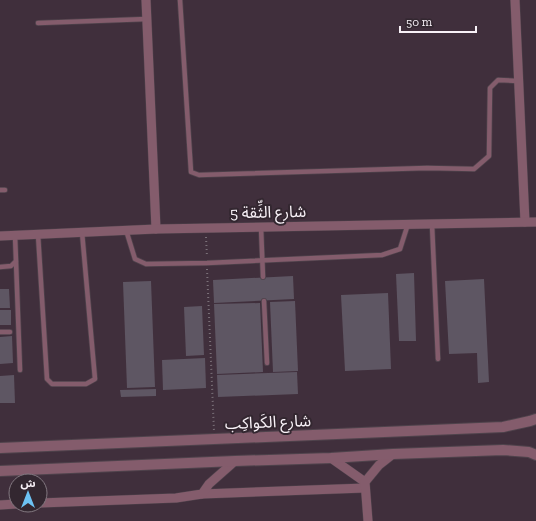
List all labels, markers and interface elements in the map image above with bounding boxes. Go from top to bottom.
scale bar [400,8,476,34]
text: 50 m [406,15,433,29]
street label: شارع الثِّقة 5 [230,199,306,225]
street label: شارع الكَواكِب [225,411,312,436]
north arrow [8,473,48,513]
text: ش [20,477,36,490]

